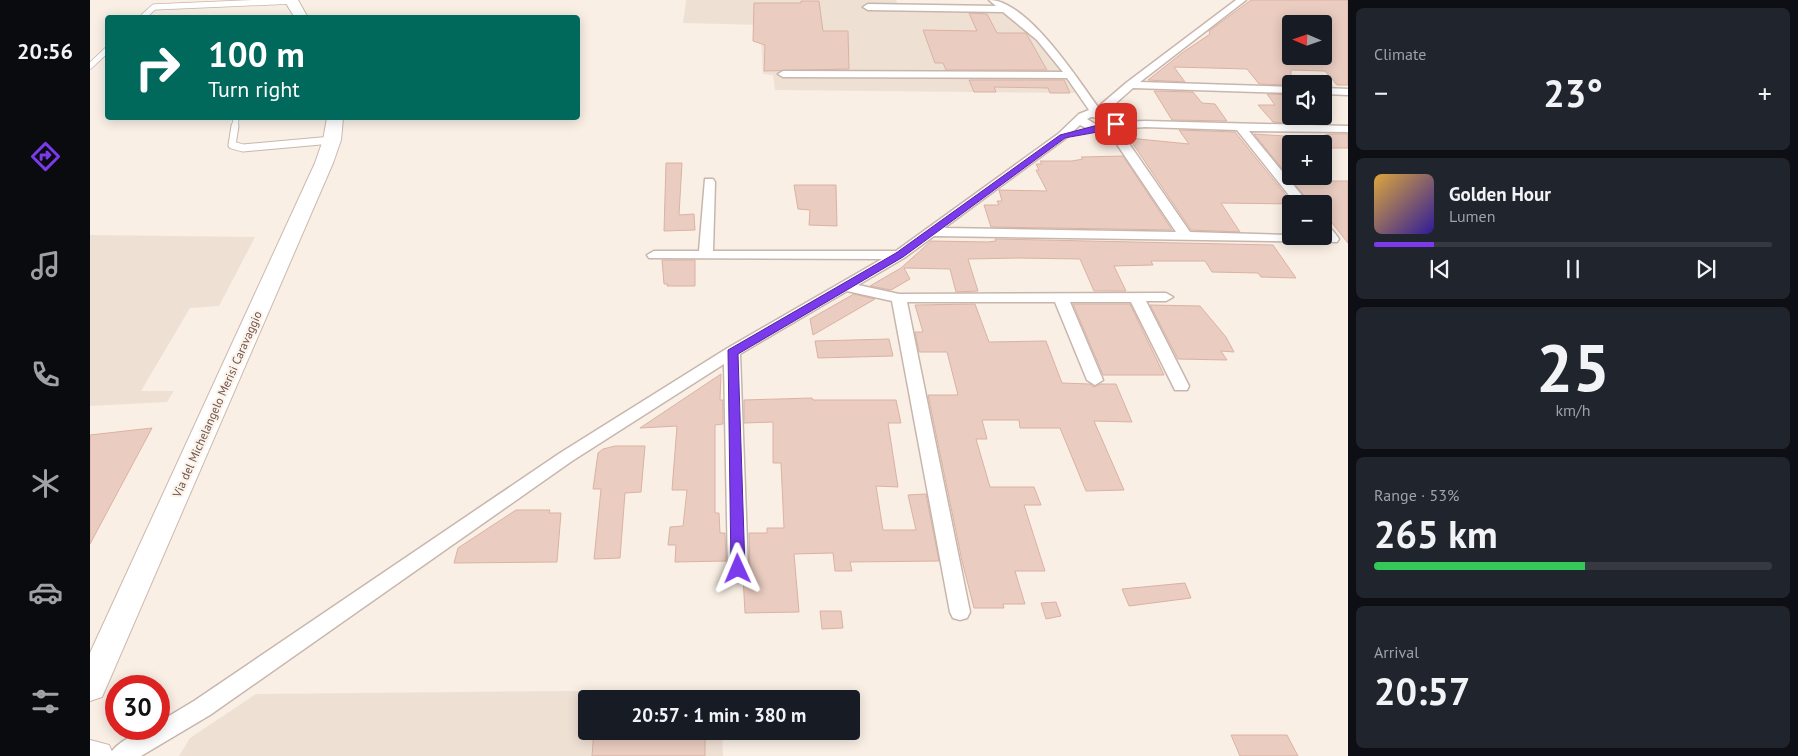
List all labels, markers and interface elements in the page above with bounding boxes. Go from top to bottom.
north arrow [1282,15,1332,65]
map controls [1282,15,1332,245]
text: 100 m [208,31,305,77]
icon: right [125,35,190,100]
text: 20:56 [17,37,73,65]
text: Climate [1374,44,1426,64]
text: 23° [1543,68,1603,117]
text: − [1374,74,1388,111]
text: + [1758,74,1772,111]
text: Turn right [208,75,300,103]
button: sound [1282,75,1332,125]
pin [1095,103,1137,145]
icon: arrive [1102,110,1130,138]
button: + [1282,135,1332,185]
icon: directions [28,139,63,174]
text: Golden Hour [1449,182,1551,206]
button: − [1282,195,1332,245]
text: Lumen [1449,206,1495,226]
icon: music [28,248,63,283]
icon: previous [1426,255,1454,283]
icon: pause [1559,255,1587,283]
icon: next [1692,255,1720,283]
street label: Via del Michelangelo Merisi Caravaggio [169,309,265,500]
text: 25 [1536,325,1610,409]
icon: phone [28,357,63,392]
text: km/h [1555,400,1591,420]
icon: climate [28,466,63,501]
text: Range · 53% [1374,485,1459,505]
text: 265 km [1374,509,1498,558]
position arrow [711,542,763,594]
icon: car [28,575,63,610]
text: Arrival [1374,642,1419,662]
text: 20:57 [1374,666,1470,715]
speed limit sign: 30 [105,675,170,740]
icon: filters [28,684,63,719]
text: 20:57 · 1 min · 380 m [632,703,806,727]

